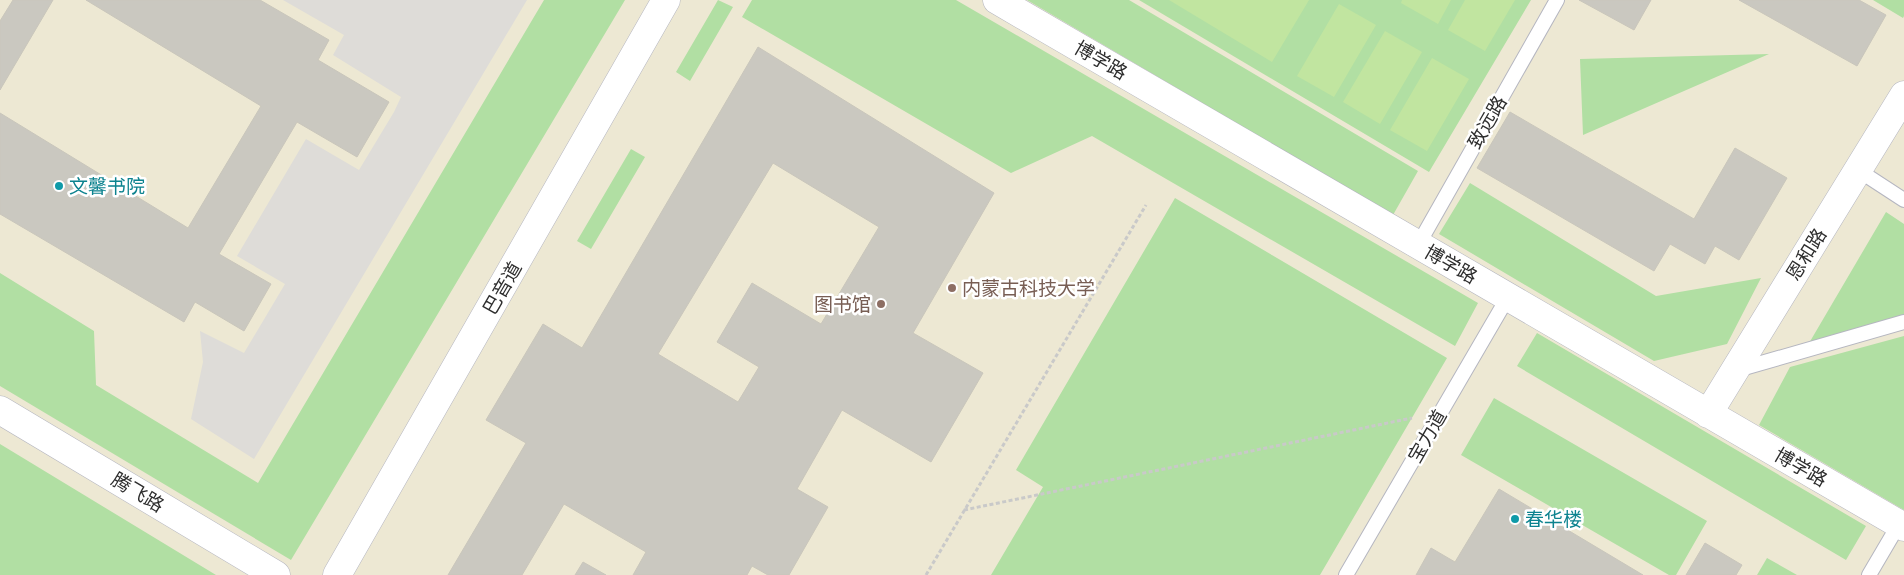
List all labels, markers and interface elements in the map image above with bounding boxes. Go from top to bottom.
street label: 博学路 [1070,35,1132,85]
street label: 致远路 [1462,91,1512,153]
place label: 文馨书院 [69,174,145,198]
marker: 文馨书院 [53,180,65,192]
street label: 恩和路 [1781,223,1831,285]
street label: 博学路 [1420,239,1482,289]
street label: 巴音道 [477,257,527,319]
place label: 内蒙古科技大学 [962,276,1095,300]
marker: 内蒙古科技大学 [946,282,958,294]
place label: 图书馆 [814,292,871,316]
marker: 图书馆 [875,298,887,310]
street label: 宝力道 [1402,405,1452,467]
street label: 博学路 [1770,442,1832,492]
street label: 腾飞路 [107,467,169,517]
place label: 春华楼 [1525,507,1582,531]
marker: 春华楼 [1509,513,1521,525]

